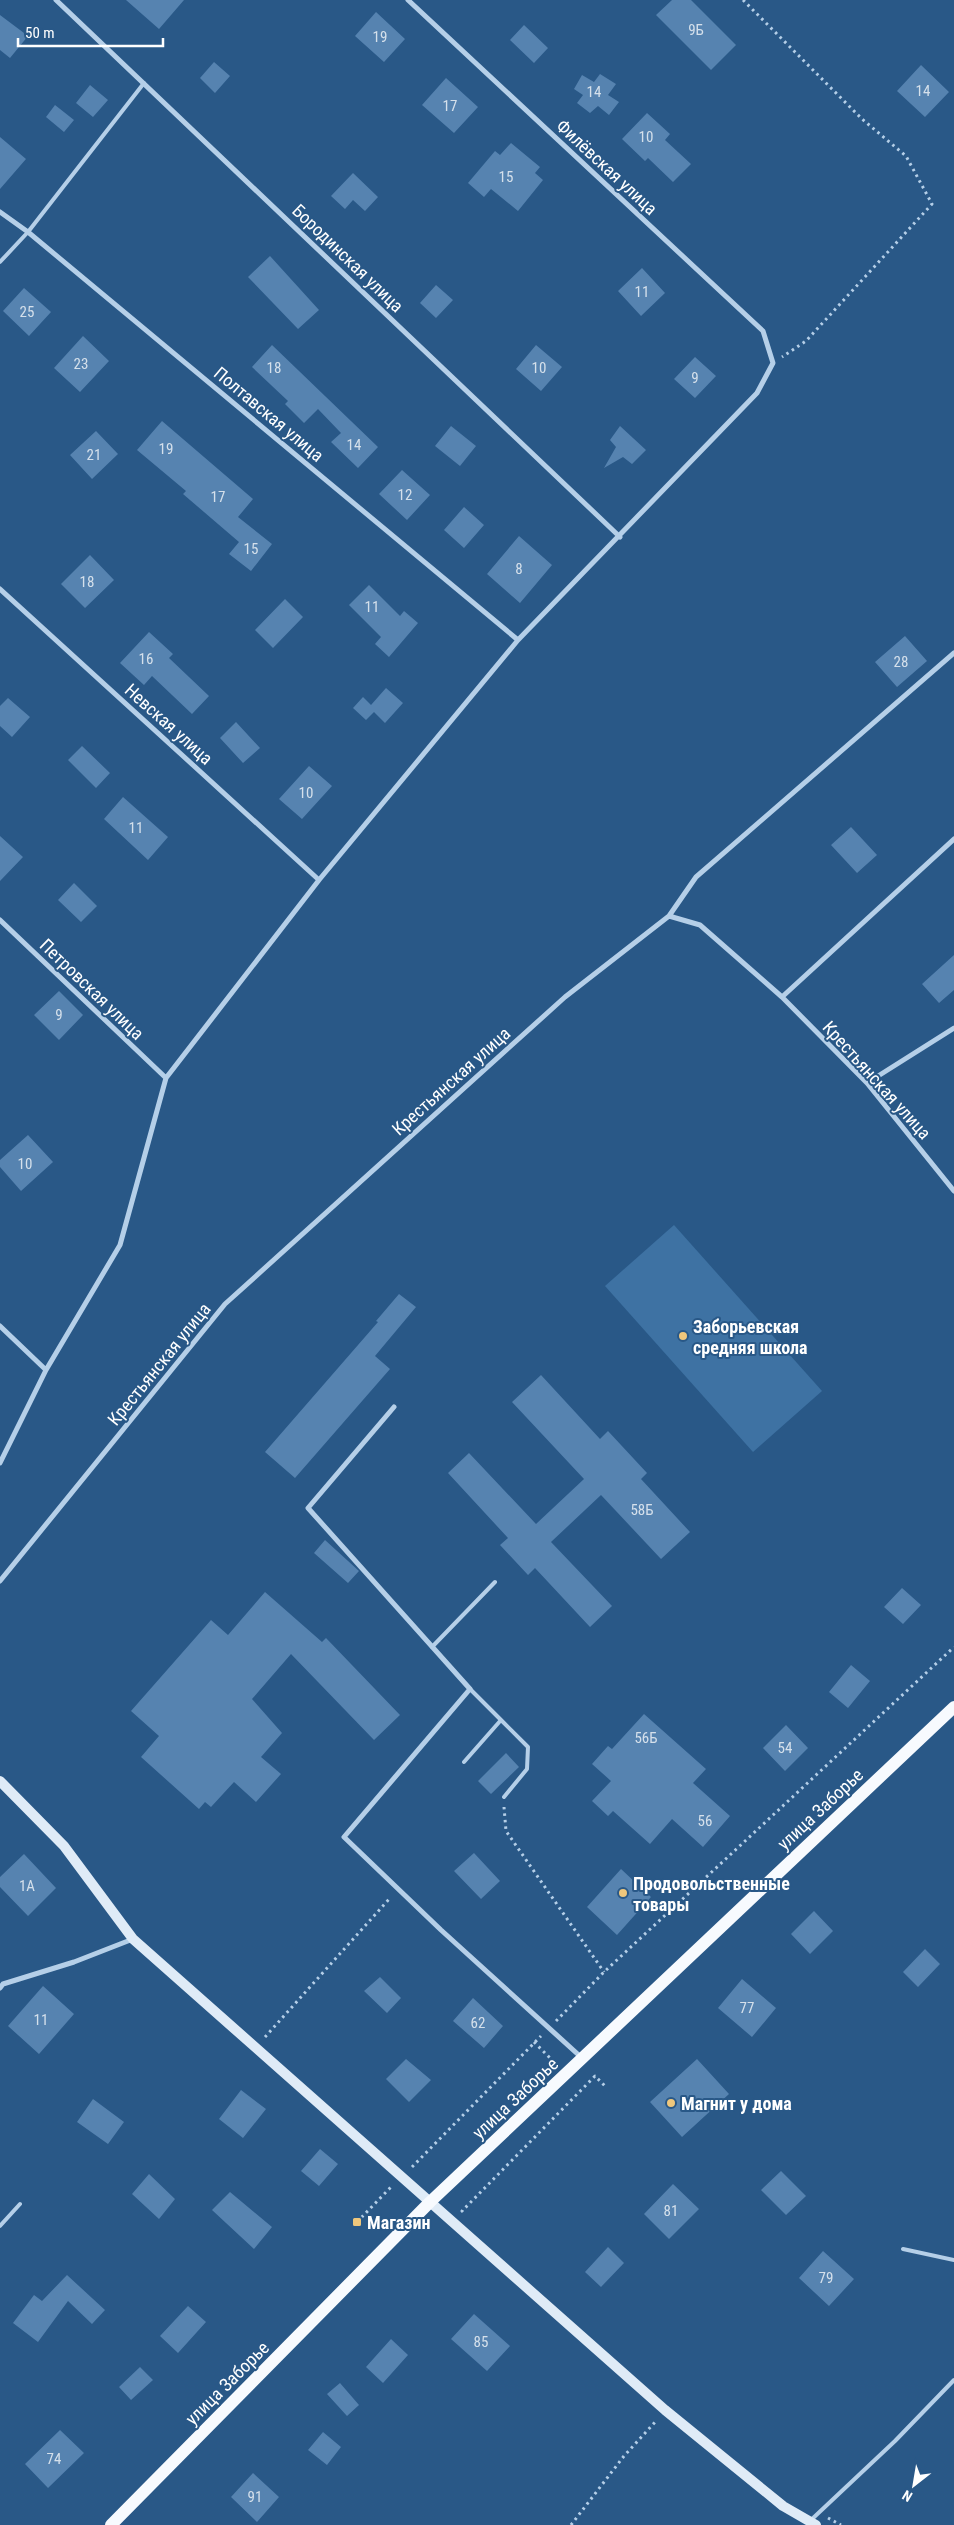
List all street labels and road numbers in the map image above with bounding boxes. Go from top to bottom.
street label: Филёвская улица [552,115,662,219]
street label: Бородинская улица [288,200,408,316]
street label: Полтавская улица [210,362,328,466]
street label: Невская улица [121,679,217,769]
street label: Петровская улица [36,934,148,1044]
street label: Крестьянская улица [818,1017,936,1143]
street label: Крестьянская улица [388,1022,514,1140]
street label: Крестьянская улица [103,1298,215,1430]
street label: улица Заборье [773,1764,867,1854]
street label: улица Заборье [468,2053,562,2143]
street label: улица Заборье [181,2337,273,2429]

